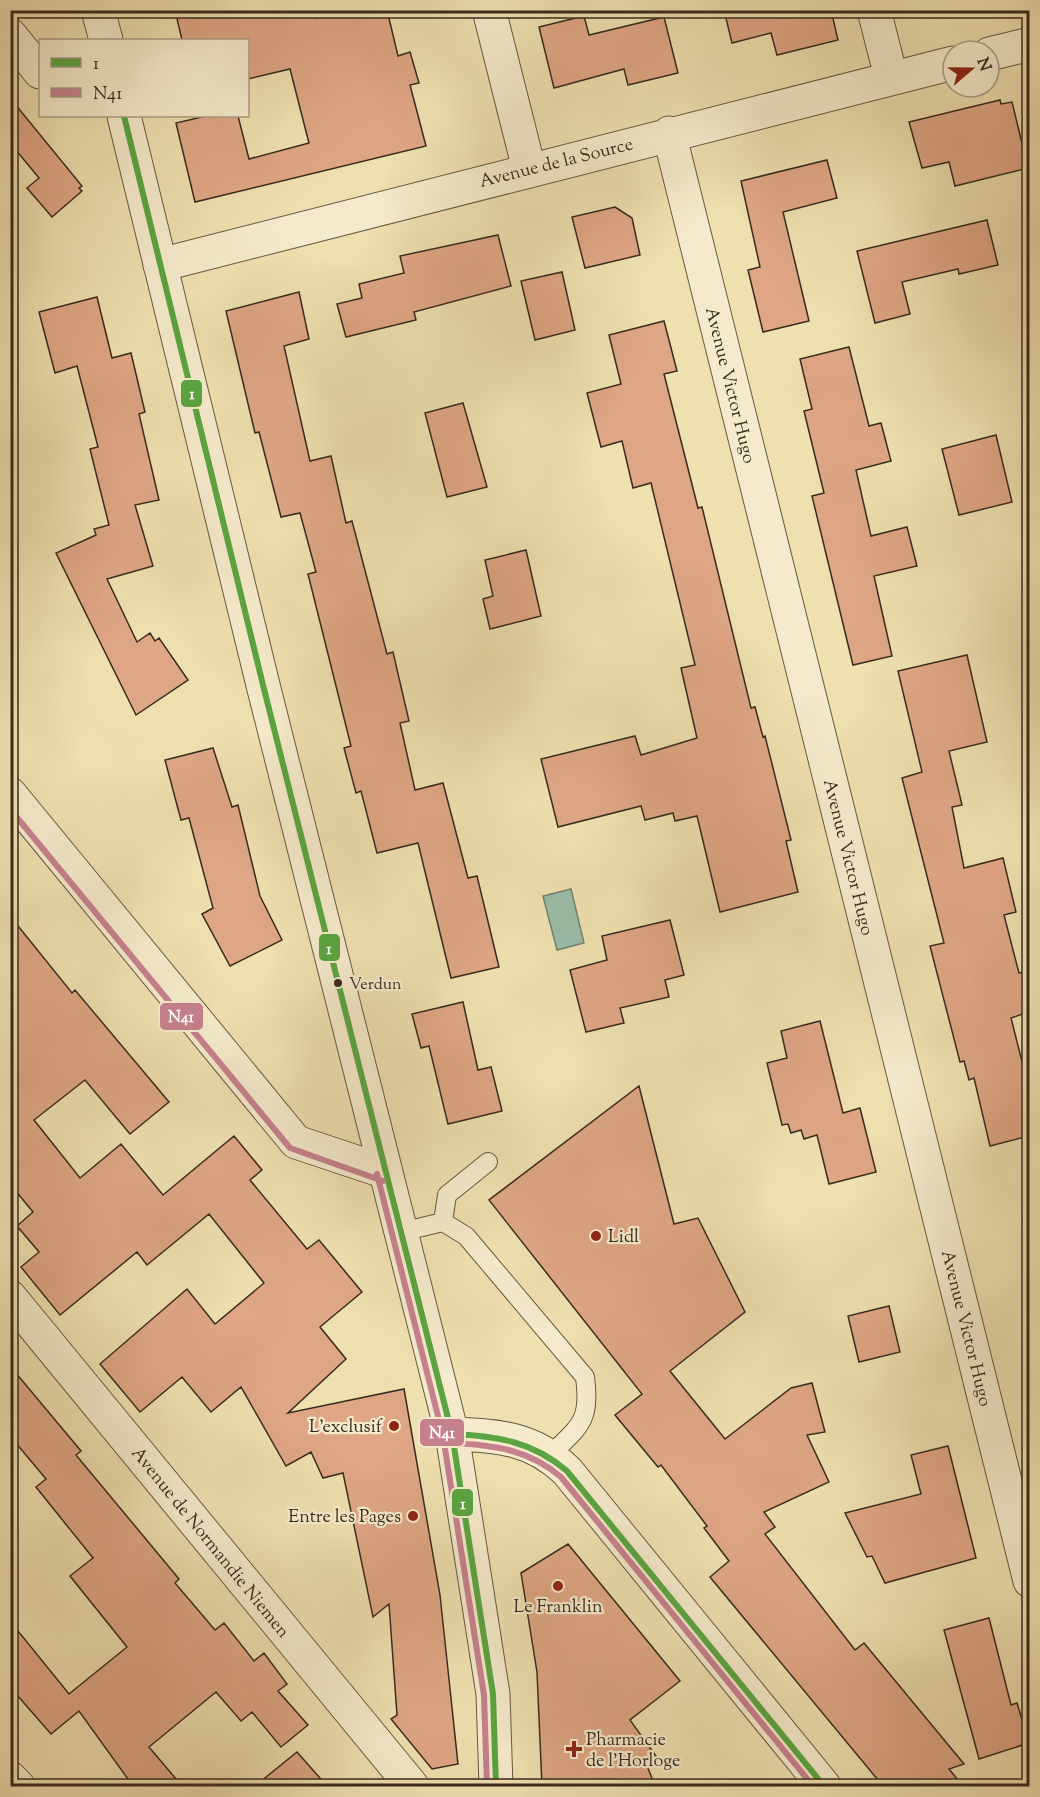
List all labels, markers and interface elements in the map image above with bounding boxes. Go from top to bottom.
legend [39,39,249,117]
north arrow [941,39,1001,99]
text: 1 [93,52,99,78]
text: N [970,55,996,75]
text: N41 [93,82,122,108]
street label: Avenue de la Source [477,132,636,196]
street label: Avenue Victor Hugo [697,305,761,467]
line badge: 1 [180,379,203,408]
text: 1 [189,384,195,407]
street label: Avenue Victor Hugo [815,777,879,939]
line badge: 1 [318,933,341,962]
text: 1 [326,939,332,962]
place label: Verdun [349,974,402,997]
marker: Verdun [332,977,344,989]
line badge: N41 [159,1002,204,1031]
text: N41 [168,1007,195,1030]
place label: Lidl [608,1225,639,1251]
marker: Lidl [589,1229,603,1243]
street label: Avenue Victor Hugo [933,1248,997,1410]
place label: L'exclusif [309,1415,383,1441]
line badge: N41 [419,1418,465,1447]
marker: L'exclusif [387,1419,401,1433]
text: N41 [429,1423,456,1446]
street label: Avenue de Normandie Niemen [124,1442,295,1645]
line badge: 1 [451,1488,474,1517]
text: 1 [460,1494,466,1517]
place label: Entre les Pages [288,1505,401,1531]
marker: Entre les Pages [406,1509,420,1523]
marker: Le Franklin [551,1579,565,1593]
place label: Le Franklin [513,1595,603,1621]
place label: Pharmacie de l'Horloge [586,1728,680,1775]
marker: Pharmacie de l'Horloge [567,1742,581,1756]

